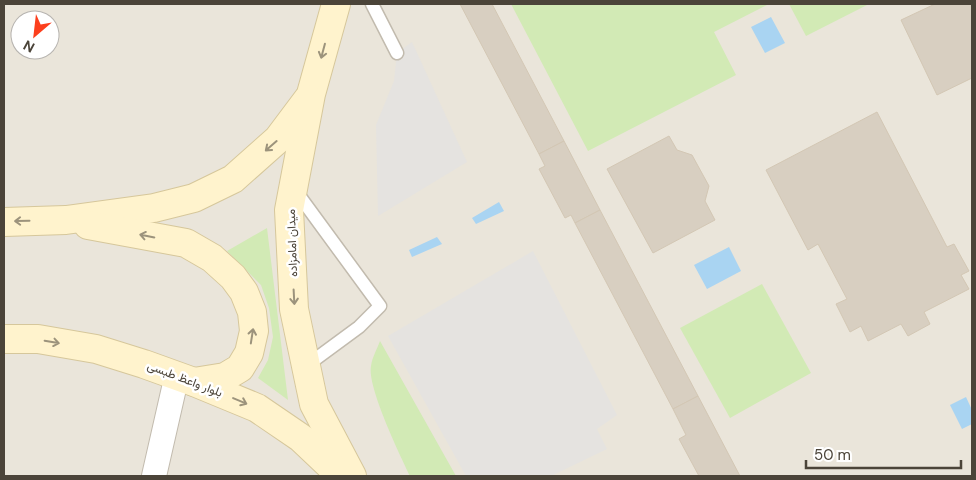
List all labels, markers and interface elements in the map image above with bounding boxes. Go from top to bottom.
north arrow [10,10,60,60]
text: N [20,36,38,57]
one-way arrow [318,42,327,58]
one-way arrow [264,140,277,151]
street label: میدان امامزاده [283,209,301,277]
one-way arrow [15,217,31,226]
one-way arrow [139,230,155,240]
one-way arrow [289,289,298,305]
one-way arrow [247,328,257,344]
one-way arrow [44,337,60,347]
street label: بلوار واعظ طبسی [145,357,225,401]
one-way arrow [232,397,247,406]
scale bar [806,438,961,470]
text: 50 m [814,445,851,465]

